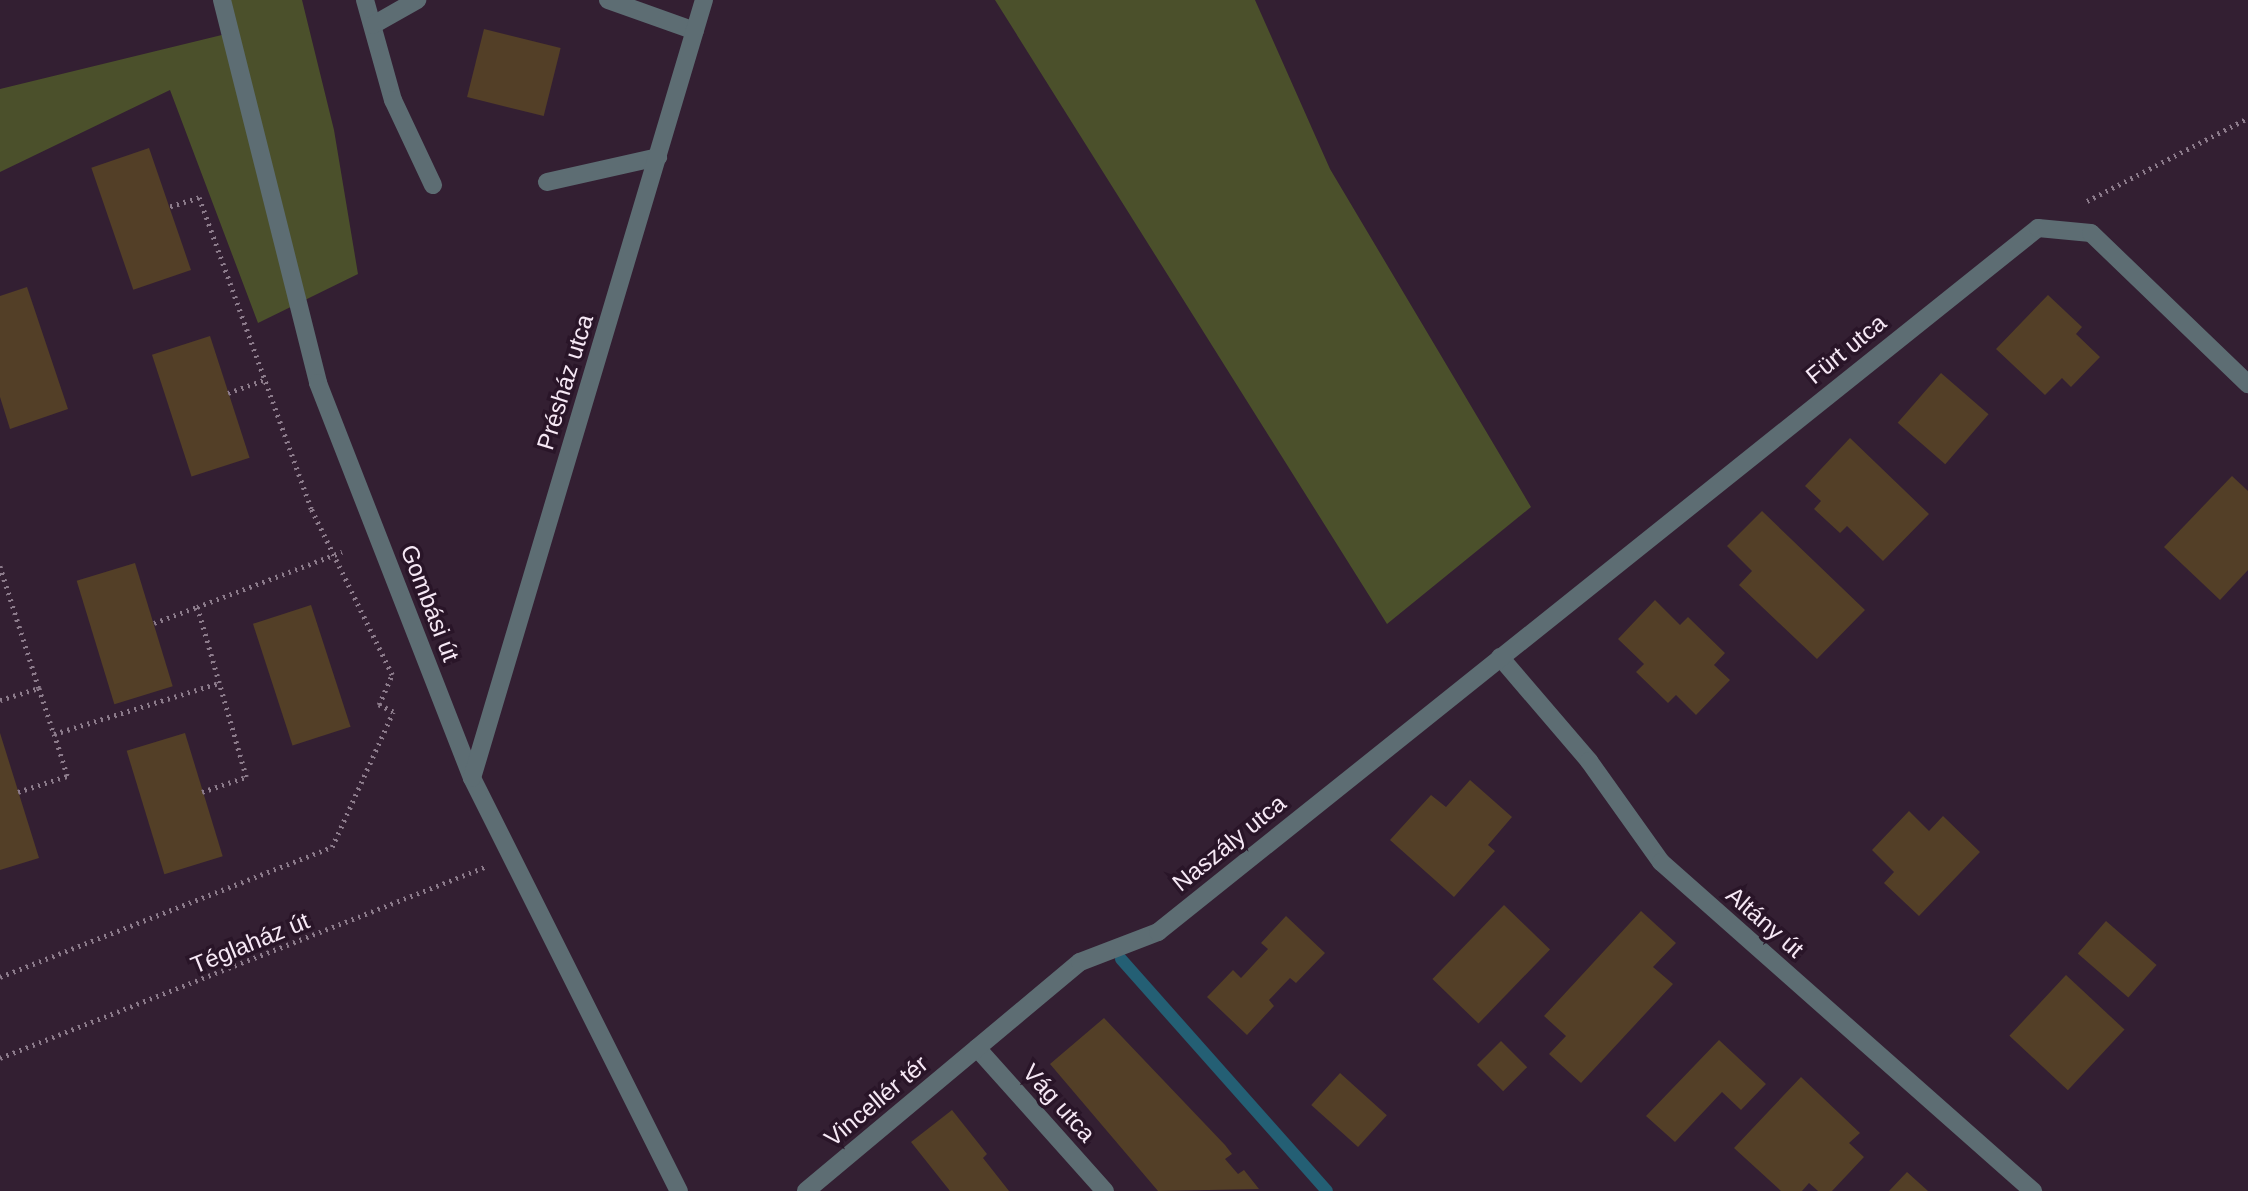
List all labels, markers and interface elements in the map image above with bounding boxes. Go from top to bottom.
street label: Fürt utca [1800,308,1892,390]
street label: Présház utca [531,311,599,453]
street label: Gombási út [395,541,465,665]
street label: Naszály utca [1167,789,1291,897]
street label: Altány út [1720,880,1810,964]
street label: Téglaház út [186,906,314,980]
street label: Vincellér tér [818,1049,934,1153]
street label: Vág utca [1017,1058,1101,1148]

